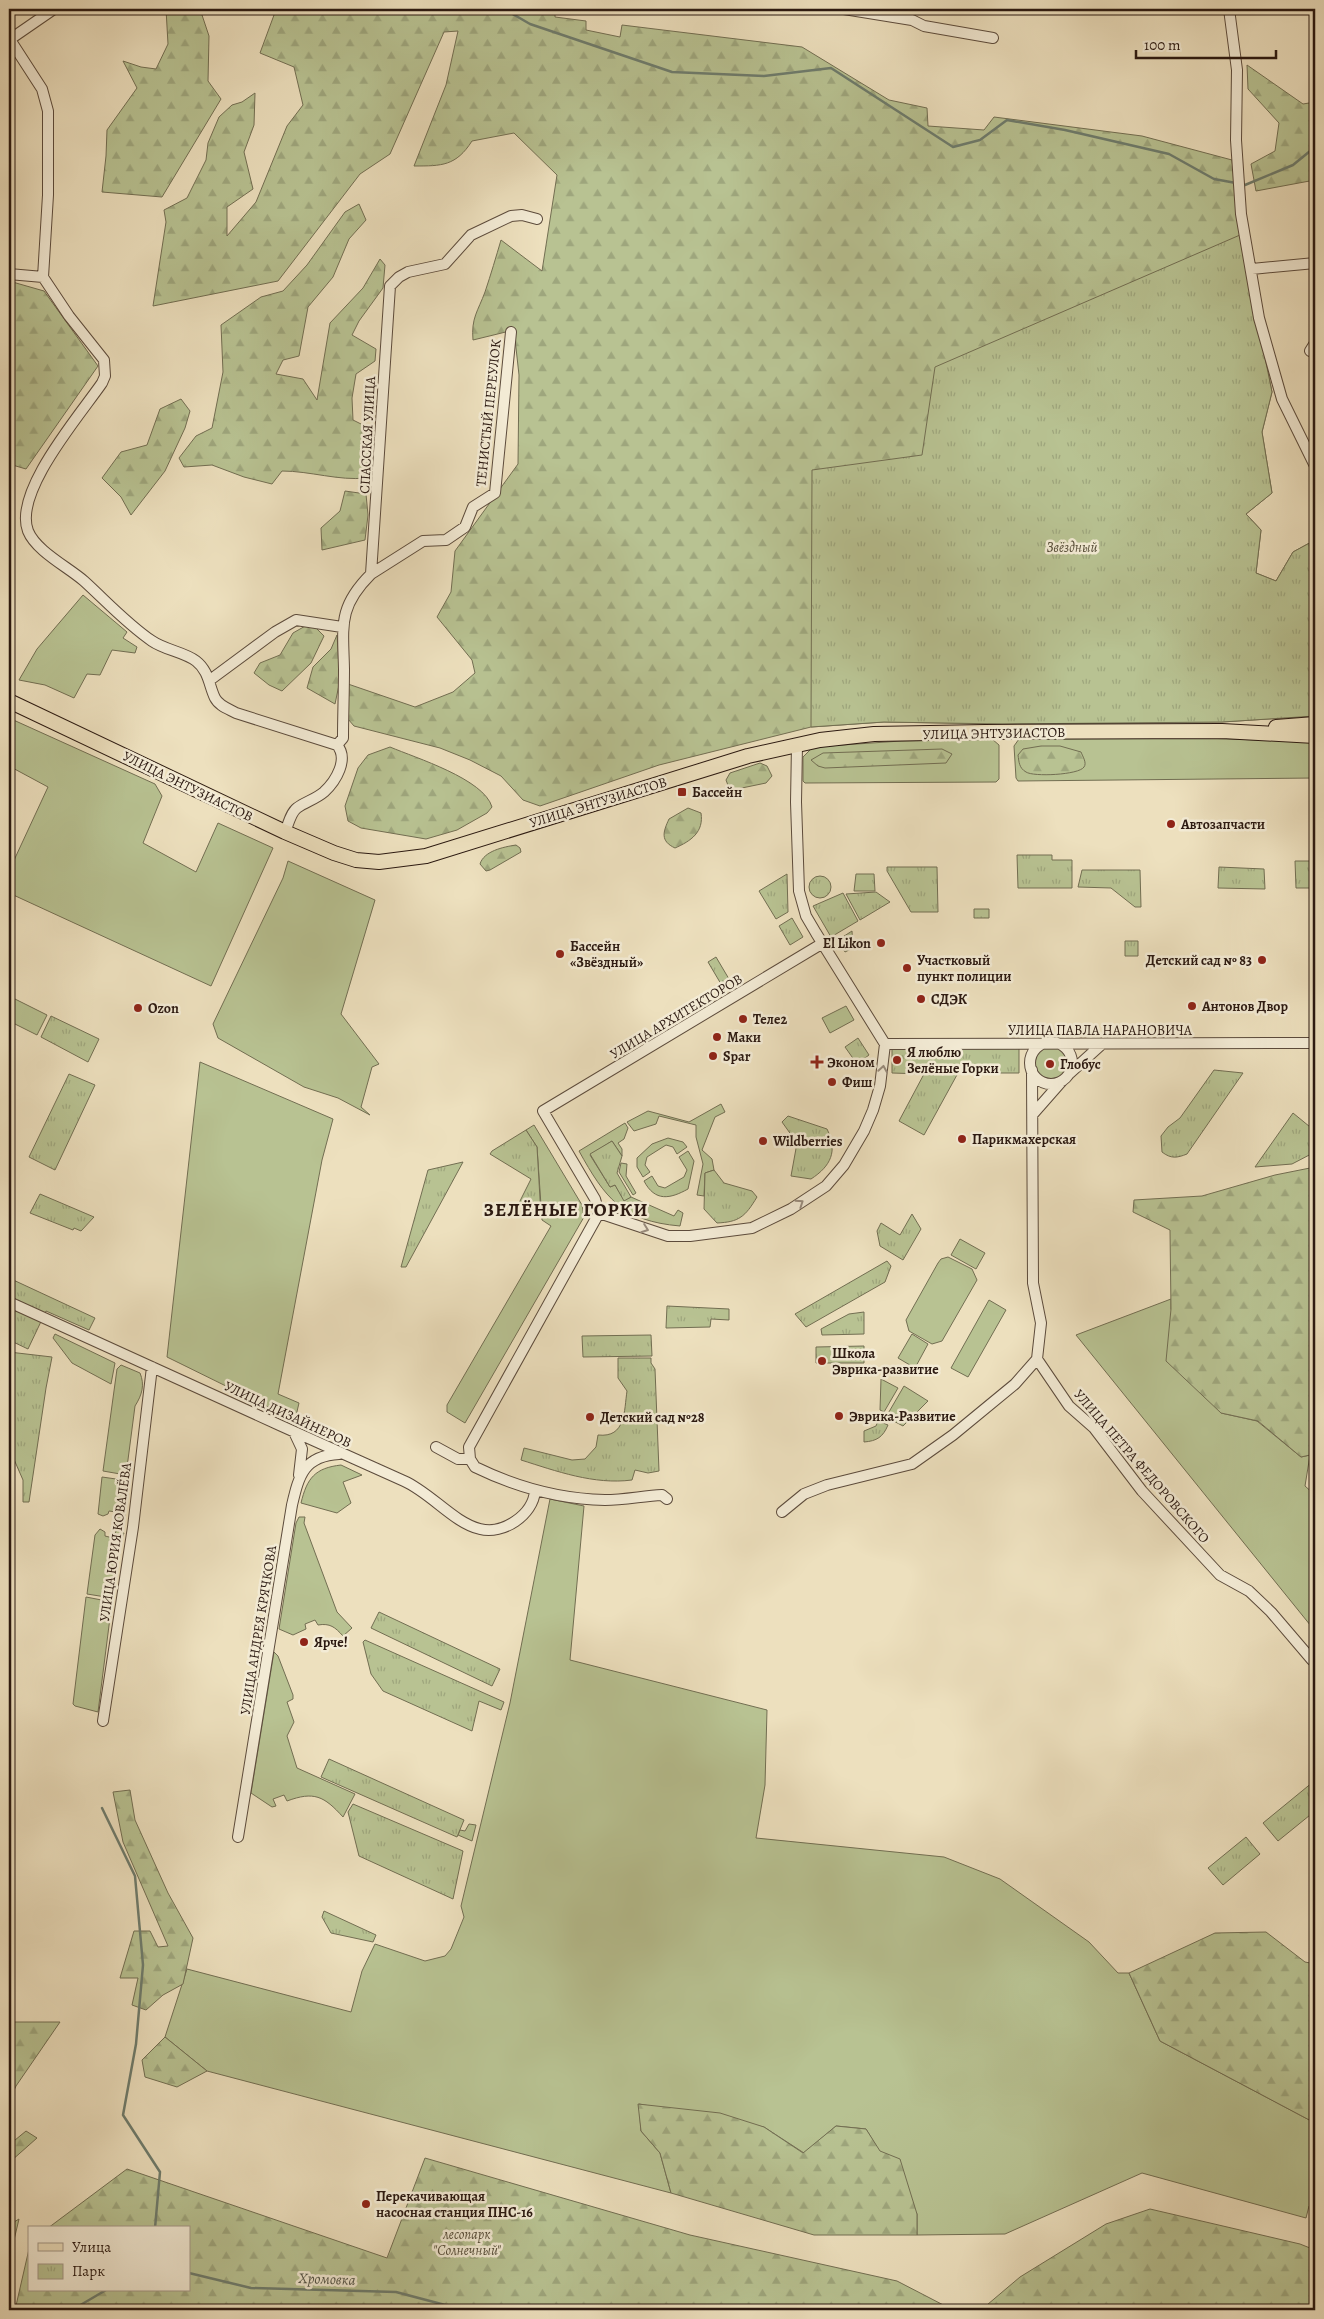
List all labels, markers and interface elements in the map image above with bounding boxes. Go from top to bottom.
scale bar [1136,28,1276,60]
text: 100 m [1144,35,1181,55]
street label: ТЕНИСТЫЙ ПЕРЕУЛОК [471,338,506,488]
street label: СПАССКАЯ УЛИЦА [355,375,380,494]
park label: Звёздный [1047,538,1097,557]
street label: УЛИЦА ЭНТУЗИАСТОВ [922,723,1066,744]
street label: УЛИЦА ЭНТУЗИАСТОВ [119,747,256,826]
street label: УЛИЦА ЭНТУЗИАСТОВ [527,773,669,832]
place label: Бассейн [692,783,742,802]
marker: Бассейн [676,786,688,798]
place label: Автозапчасти [1180,815,1265,834]
marker: Автозапчасти [1165,818,1177,830]
place label: El Likon [823,934,871,953]
place label: Бассейн «Звёздный» [570,937,643,972]
marker: El Likon [875,937,887,949]
marker: Бассейн «Звёздный» [554,948,566,960]
place label: Участковый пункт полиции [917,951,1012,986]
place label: Детский сад № 83 [1146,951,1252,970]
marker: Детский сад № 83 [1256,954,1268,966]
marker: Участковый пункт полиции [901,962,913,974]
street label: УЛИЦА АРХИТЕКТОРОВ [607,969,746,1064]
place label: СДЭК [931,990,968,1009]
marker: СДЭК [915,993,927,1005]
place label: Антонов Двор [1201,997,1288,1016]
place label: Ozon [148,999,179,1018]
marker: Антонов Двор [1186,1000,1198,1012]
marker: Ozon [132,1002,144,1014]
place label: Теле2 [753,1010,787,1029]
marker: Теле2 [737,1013,749,1025]
street label: УЛИЦА ПАВЛА НАРАНОВИЧА [1008,1021,1193,1040]
place label: Маки [727,1028,761,1047]
marker: Маки [711,1031,723,1043]
place label: Я люблю Зелёные Горки [907,1043,999,1078]
place label: Spar [723,1047,751,1066]
marker: Spar [707,1050,719,1062]
place label: Эконом [827,1053,875,1072]
marker: Я люблю Зелёные Горки [891,1054,903,1066]
place label: Глобус [1060,1055,1101,1074]
marker: Эконом [811,1056,823,1068]
marker: Глобус [1044,1058,1056,1070]
one-way arrow [877,1065,887,1074]
place label: Фиш [842,1073,873,1092]
marker: Фиш [826,1076,838,1088]
place label: Парикмахерская [972,1130,1076,1149]
place label: Wildberries [772,1132,843,1151]
marker: Парикмахерская [956,1133,968,1145]
marker: Wildberries [757,1135,769,1147]
district label: ЗЕЛЁНЫЕ ГОРКИ [483,1197,649,1223]
one-way arrow [794,1200,804,1209]
one-way arrow [641,1223,649,1233]
place label: Школа Эврика-развитие [832,1344,939,1379]
marker: Школа Эврика-развитие [816,1355,828,1367]
street label: УЛИЦА ДИЗАЙНЕРОВ [221,1377,354,1452]
street label: УЛИЦА ПЕТРА ФЕДОРОВСКОГО [1069,1385,1214,1548]
place label: Эврика-Развитие [849,1407,956,1426]
place label: Детский сад №28 [600,1408,705,1427]
marker: Эврика-Развитие [833,1410,845,1422]
marker: Детский сад №28 [584,1411,596,1423]
street label: УЛИЦА ЮРИЯ КОВАЛЁВА [95,1460,136,1623]
street label: УЛИЦА АНДРЕЯ КРЯЧКОВА [236,1543,281,1716]
place label: Ярче! [314,1633,348,1652]
marker: Ярче! [298,1636,310,1648]
place label: Перекачивающая насосная станция ПНС-16 [376,2187,533,2222]
marker: Перекачивающая насосная станция ПНС-16 [360,2198,372,2210]
park label: лесопарк "Солнечный" [433,2225,502,2260]
legend [28,2226,190,2292]
text: Улица [72,2237,111,2257]
text: Парк [72,2261,105,2281]
water label: Хромовка [297,2268,356,2290]

